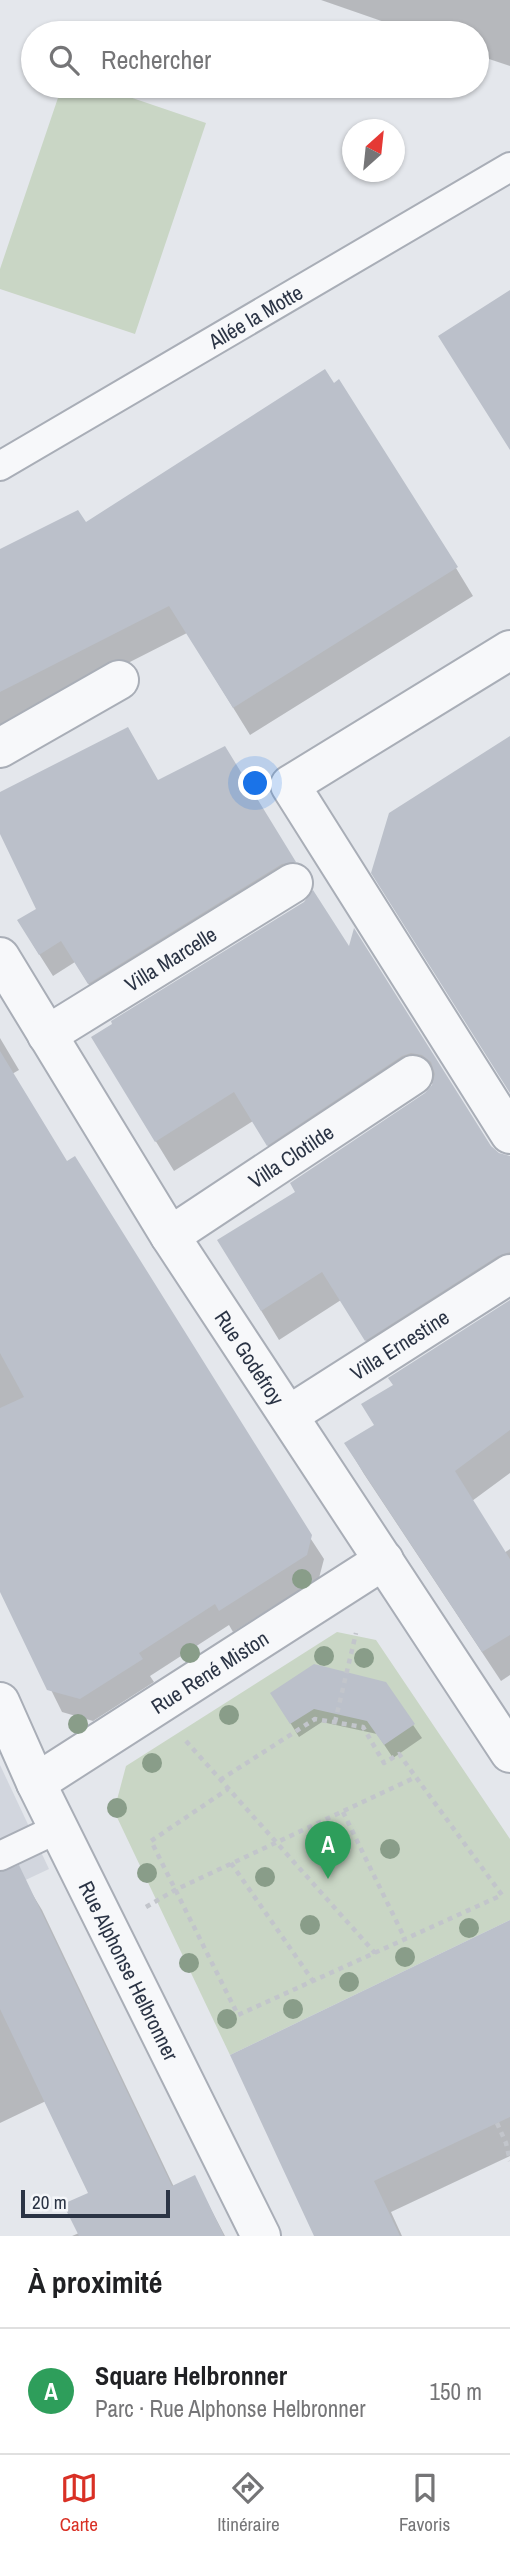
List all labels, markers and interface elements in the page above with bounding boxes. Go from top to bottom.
search box [21,21,489,98]
icon: search [45,41,83,79]
text: Rechercher [101,42,211,77]
north arrow [342,119,405,182]
street label: Allée la Motte [202,277,308,356]
your location [238,766,272,800]
street label: Villa Marcelle [119,919,222,998]
street label: Villa Clotilde [243,1117,339,1195]
street label: Villa Ernestine [345,1302,454,1387]
street label: Rue Godefroy [208,1305,292,1410]
street label: Rue René Miston [145,1623,274,1720]
pin: A [305,1821,351,1879]
street label: Rue Alphonse Helbronner [72,1876,186,2066]
scale bar [21,2187,170,2219]
text: 20 m [32,2189,67,2215]
text: À proximité [28,2262,162,2302]
text: Square Helbronner [95,2358,287,2393]
text: A [44,2376,58,2407]
text: 150 m [430,2376,482,2407]
text: Parc · Rue Alphonse Helbronner [95,2393,365,2424]
tab: Carte [60,2469,98,2537]
tab: Itinéraire [217,2469,280,2537]
tab: Favoris [399,2469,450,2537]

